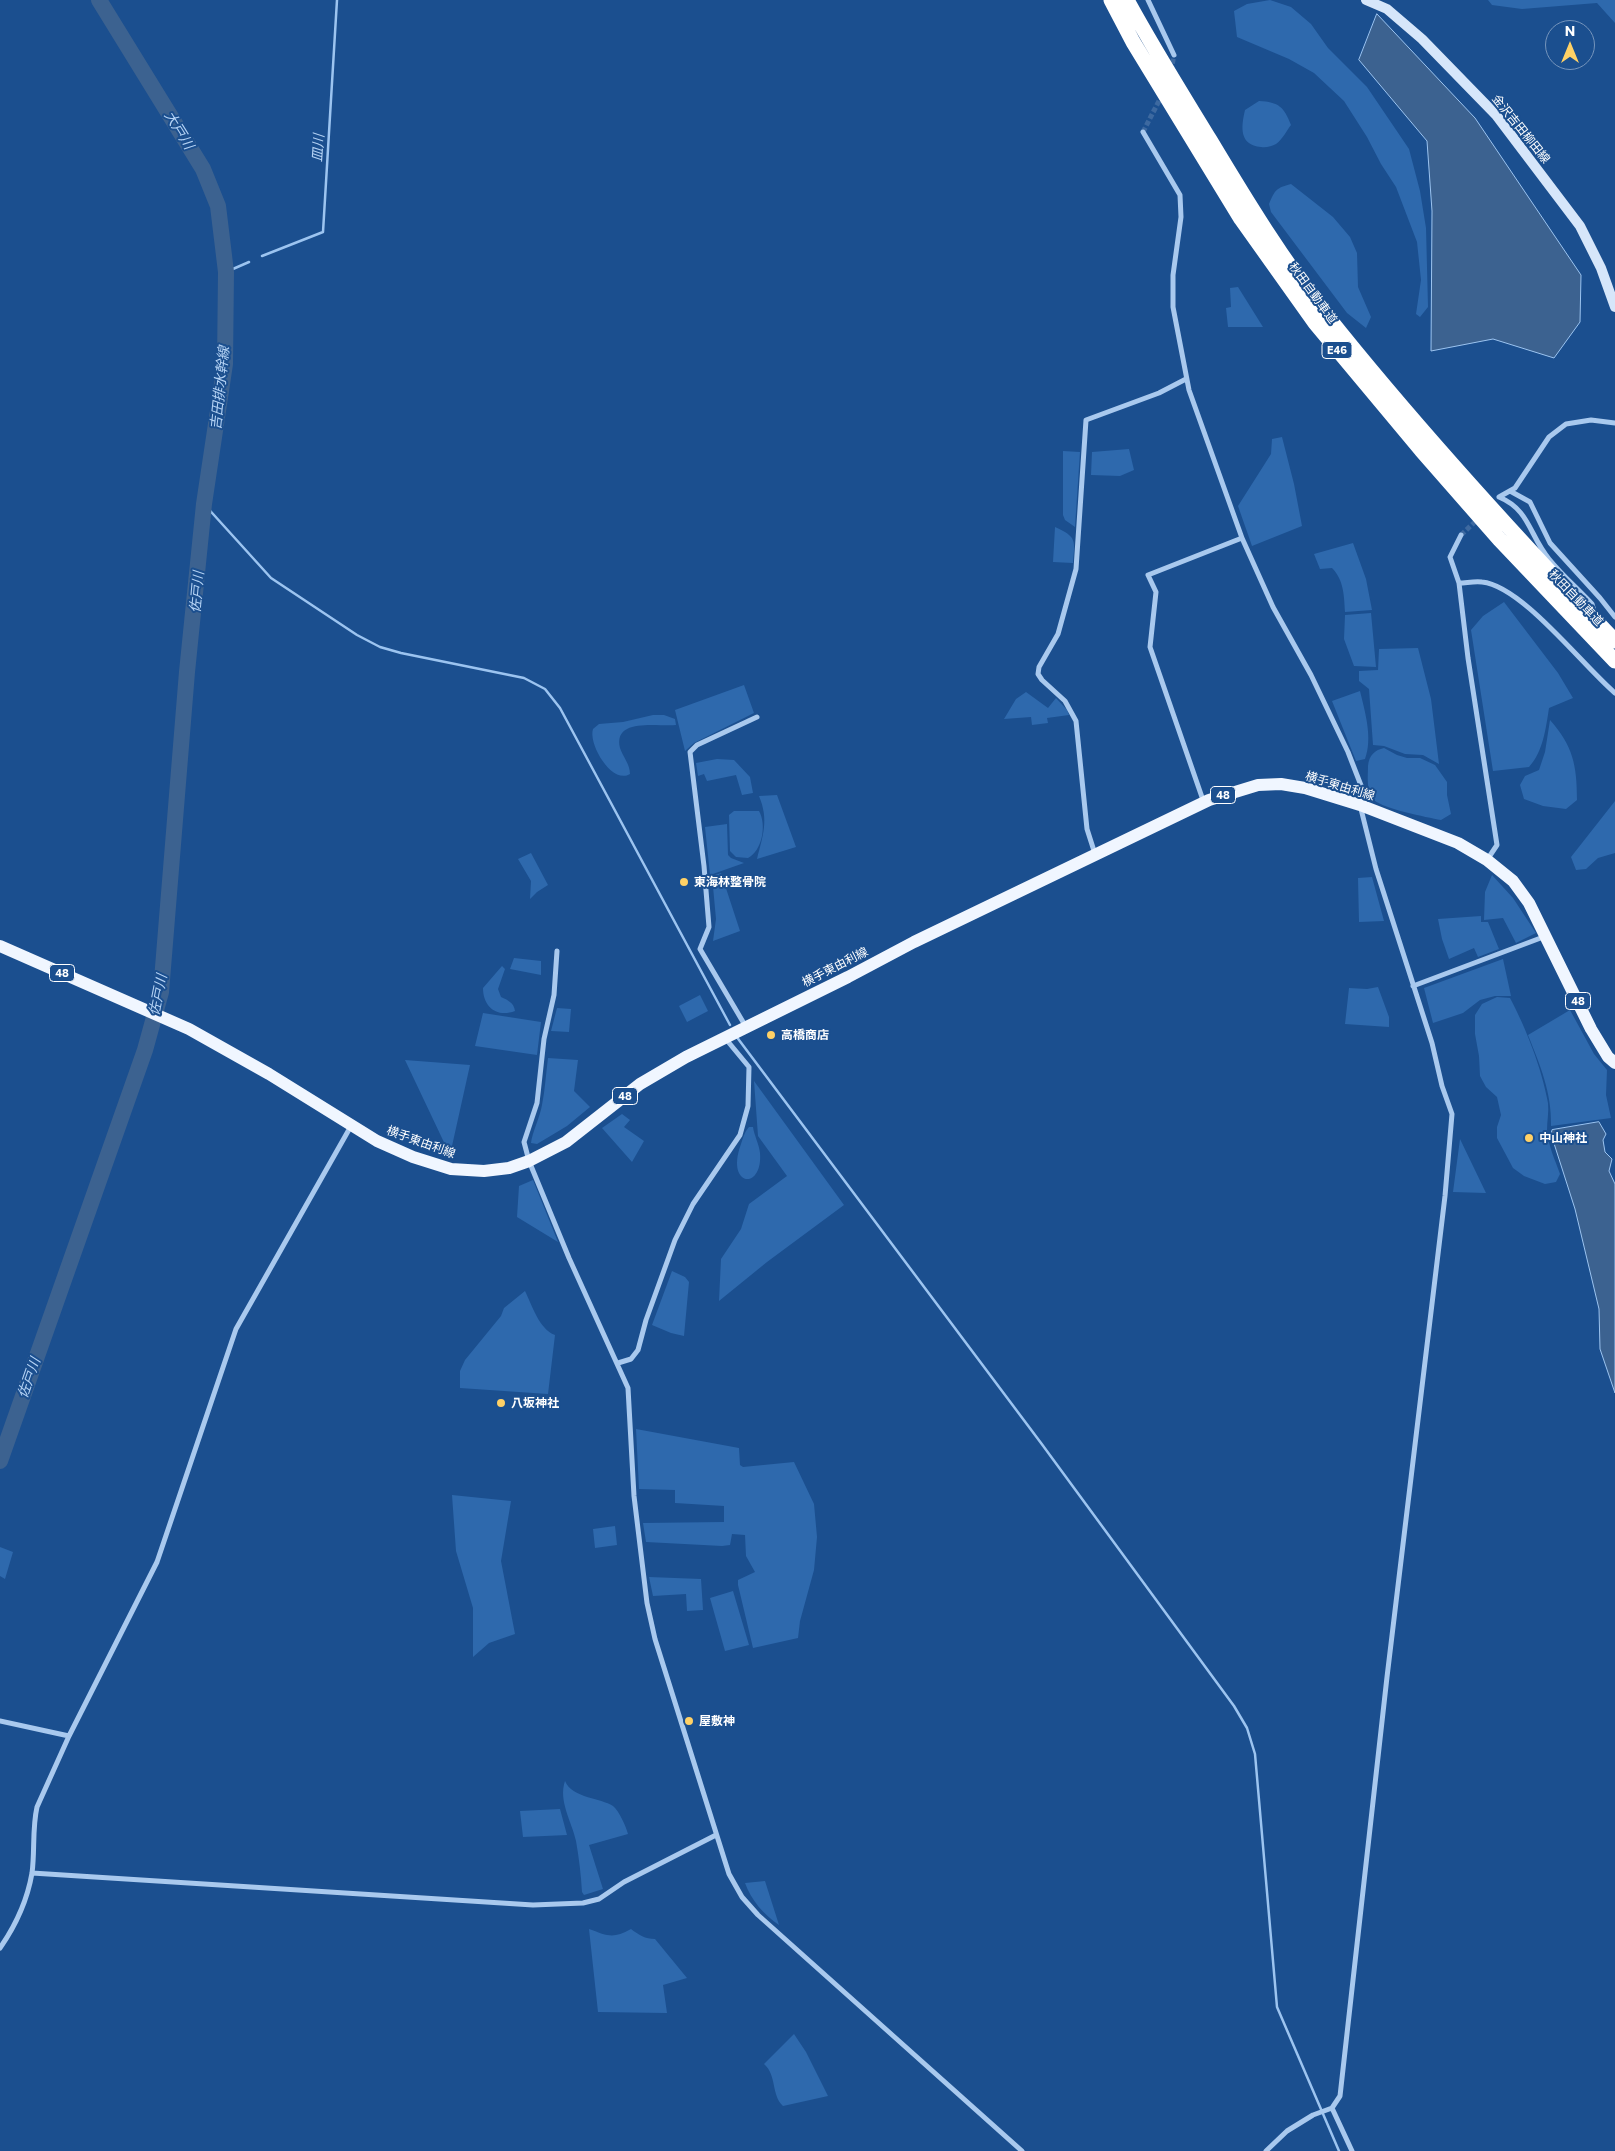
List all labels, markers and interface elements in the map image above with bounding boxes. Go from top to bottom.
north arrow [1545,20,1595,70]
text: N [1565,22,1575,39]
street label: 金沢吉田柳田線 [1489,92,1553,166]
water label: 大戸川 [161,108,197,152]
water label: 皿川 [309,133,327,163]
street label: 秋田自動車道 [1286,260,1340,326]
road number: E46 [1322,342,1352,358]
water label: 吉田排水幹線 [207,345,233,431]
street label: 秋田自動車道 [1546,567,1606,629]
water label: 佐戸川 [187,570,207,614]
street label: 横手東由利線 [1303,769,1377,803]
road number: 48 [1210,786,1236,804]
place label: 東海林整骨院 [694,875,766,889]
marker: 東海林整骨院 [678,876,690,888]
street label: 横手東由利線 [800,944,870,990]
road number: 48 [50,964,74,981]
water label: 佐戸川 [146,973,170,1017]
road number: 48 [1566,992,1590,1009]
place label: 高橋商店 [781,1028,829,1042]
marker: 高橋商店 [765,1029,777,1041]
road number: 48 [612,1088,638,1104]
street label: 横手東由利線 [385,1123,457,1161]
place label: 中山神社 [1539,1131,1587,1145]
marker: 中山神社 [1523,1132,1535,1144]
water label: 佐戸川 [14,1355,44,1401]
place label: 八坂神社 [511,1396,559,1410]
marker: 八坂神社 [495,1397,507,1409]
place label: 屋敷神 [699,1714,735,1728]
marker: 屋敷神 [683,1715,695,1727]

